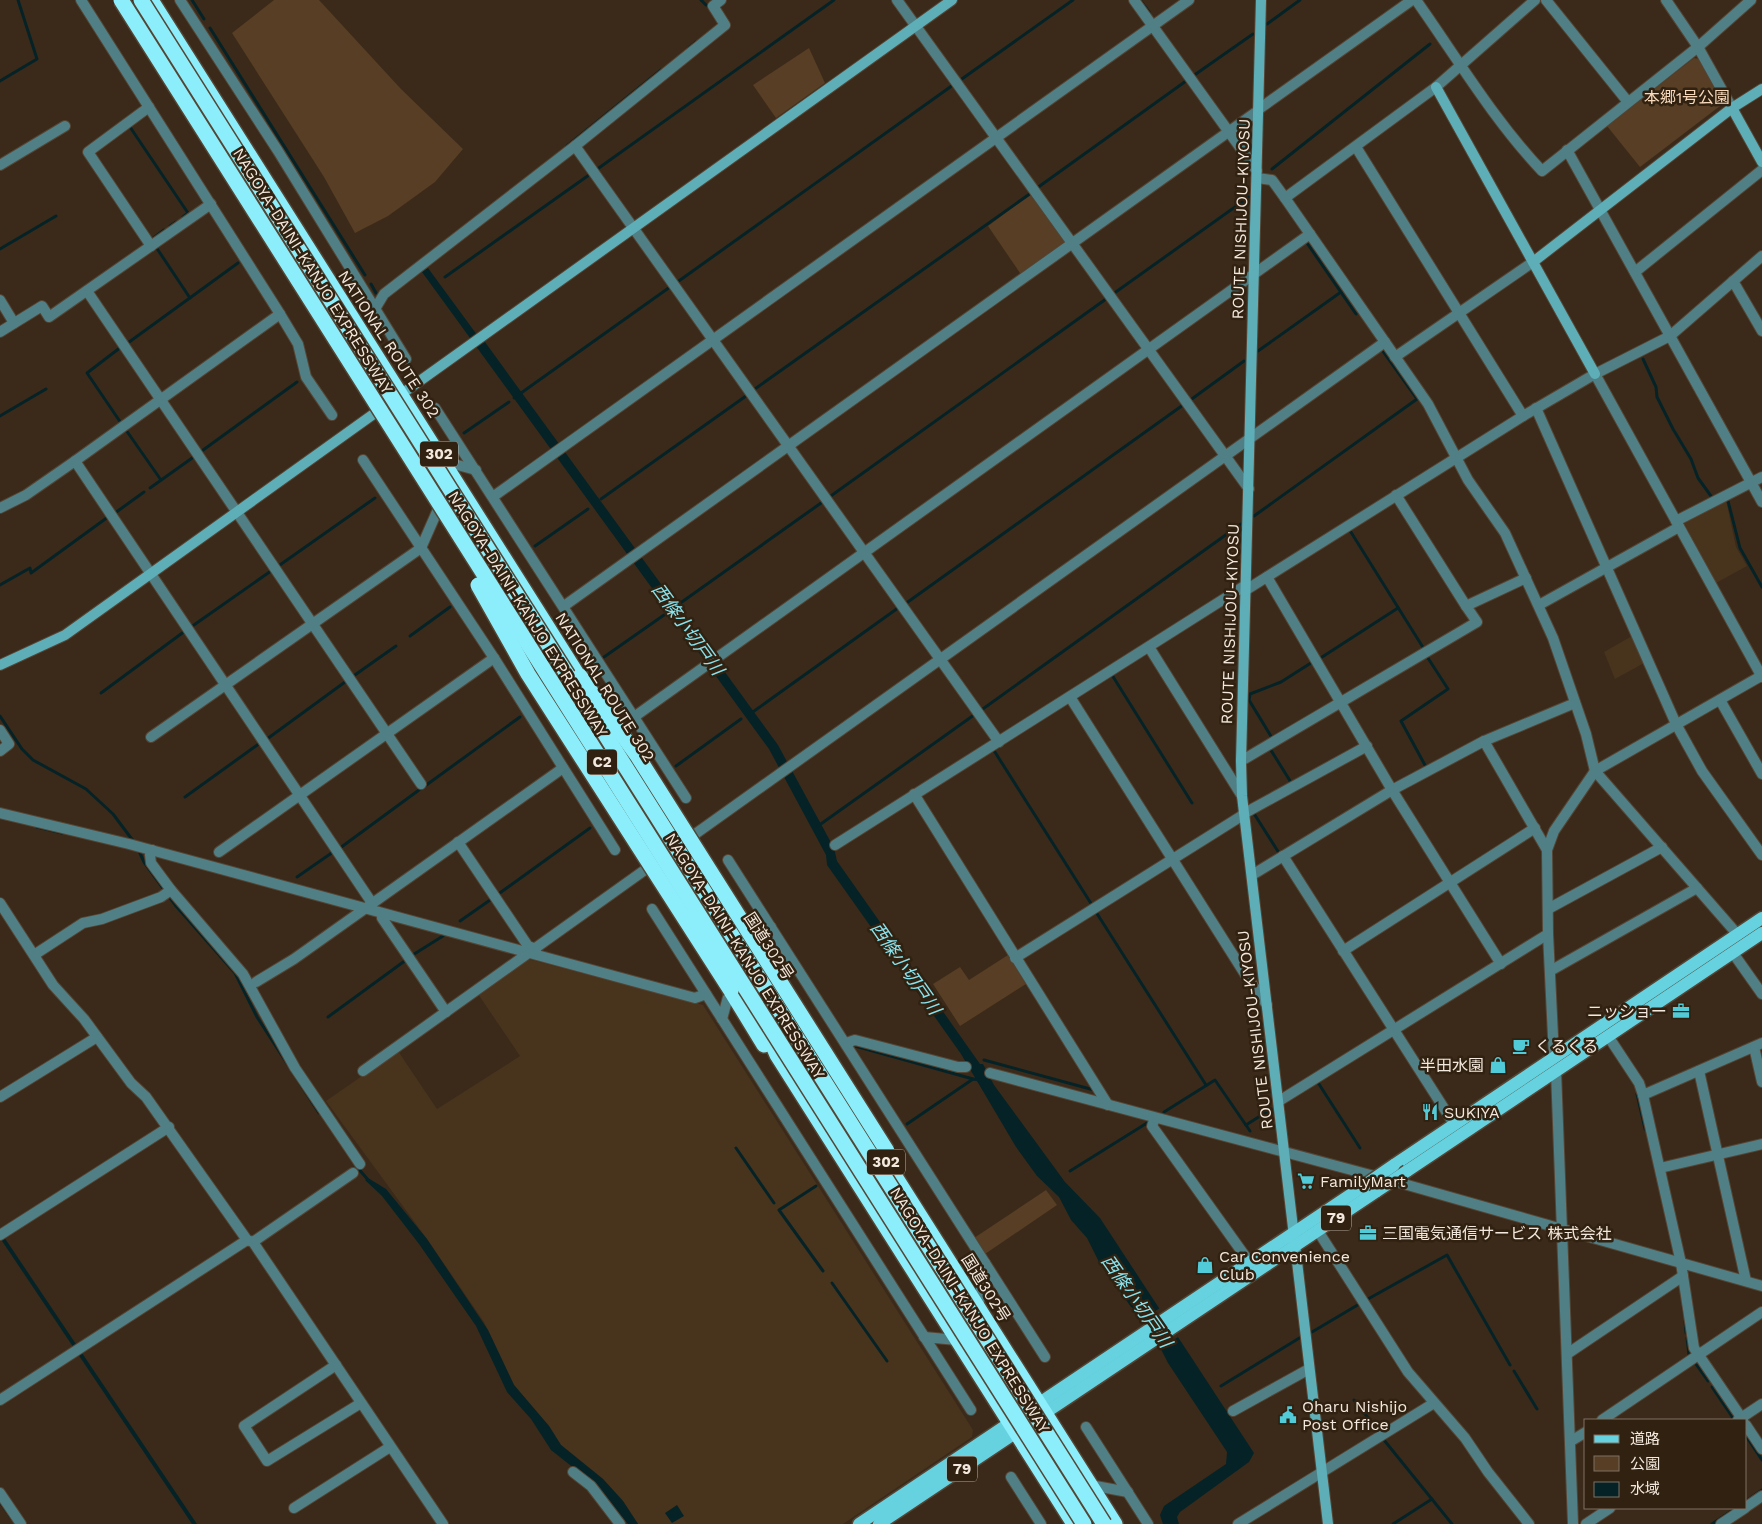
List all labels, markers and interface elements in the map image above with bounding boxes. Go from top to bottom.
park label: 本郷1号公園 [1644,88,1730,107]
street label: ROUTE NISHIJOU-KIYOSU [1228,118,1254,320]
street label: NAGOYA-DAINI-KANJO EXPRESSWAY [229,145,397,397]
street label: NATIONAL ROUTE 302 [334,267,444,421]
road number: 302 [420,442,458,466]
street label: NAGOYA-DAINI-KANJO EXPRESSWAY [444,488,612,740]
street label: ROUTE NISHIJOU-KIYOSU [1217,523,1243,725]
water label: 西條小切戸川 [648,579,729,680]
street label: NATIONAL ROUTE 302 [551,609,659,765]
road number: C2 [587,750,617,774]
street label: NAGOYA-DAINI-KANJO EXPRESSWAY [661,830,829,1082]
street label: 国道302号 [740,909,798,983]
water label: 西條小切戸川 [866,918,947,1020]
street label: ROUTE NISHIJOU-KIYOSU [1233,929,1277,1131]
office icon: ニッショー [1671,1001,1691,1021]
place label: ニッショー [1587,1002,1667,1021]
cafe icon: くるくる [1511,1036,1531,1056]
place label: くるくる [1535,1037,1598,1056]
shop icon: 半田水園 [1488,1055,1508,1075]
place label: 半田水園 [1420,1056,1484,1075]
restaurant icon: SUKIYA [1420,1102,1440,1122]
place label: SUKIYA [1444,1103,1500,1122]
road number: 302 [867,1150,905,1174]
supermarket icon: FamilyMart [1296,1171,1316,1191]
place label: FamilyMart [1320,1172,1406,1191]
street label: NAGOYA-DAINI-KANJO EXPRESSWAY [886,1184,1054,1436]
road number: 79 [1321,1206,1351,1230]
office icon: 三国電気通信サービス 株式会社 [1358,1223,1378,1243]
place label: 三国電気通信サービス 株式会社 [1382,1224,1611,1243]
place label: Car Convenience Club [1219,1247,1350,1284]
street label: 国道302号 [958,1250,1014,1326]
water label: 西條小切戸川 [1097,1251,1178,1353]
shop icon: Car Convenience Club [1195,1255,1215,1275]
place label: Oharu Nishijo Post Office [1302,1397,1407,1434]
public building icon: Oharu Nishijo Post Office [1278,1405,1298,1425]
legend [1584,1419,1747,1509]
text: 道路 [1630,1430,1660,1448]
text: 公園 [1630,1455,1660,1473]
road number: 79 [947,1456,977,1482]
text: 水域 [1630,1480,1660,1498]

